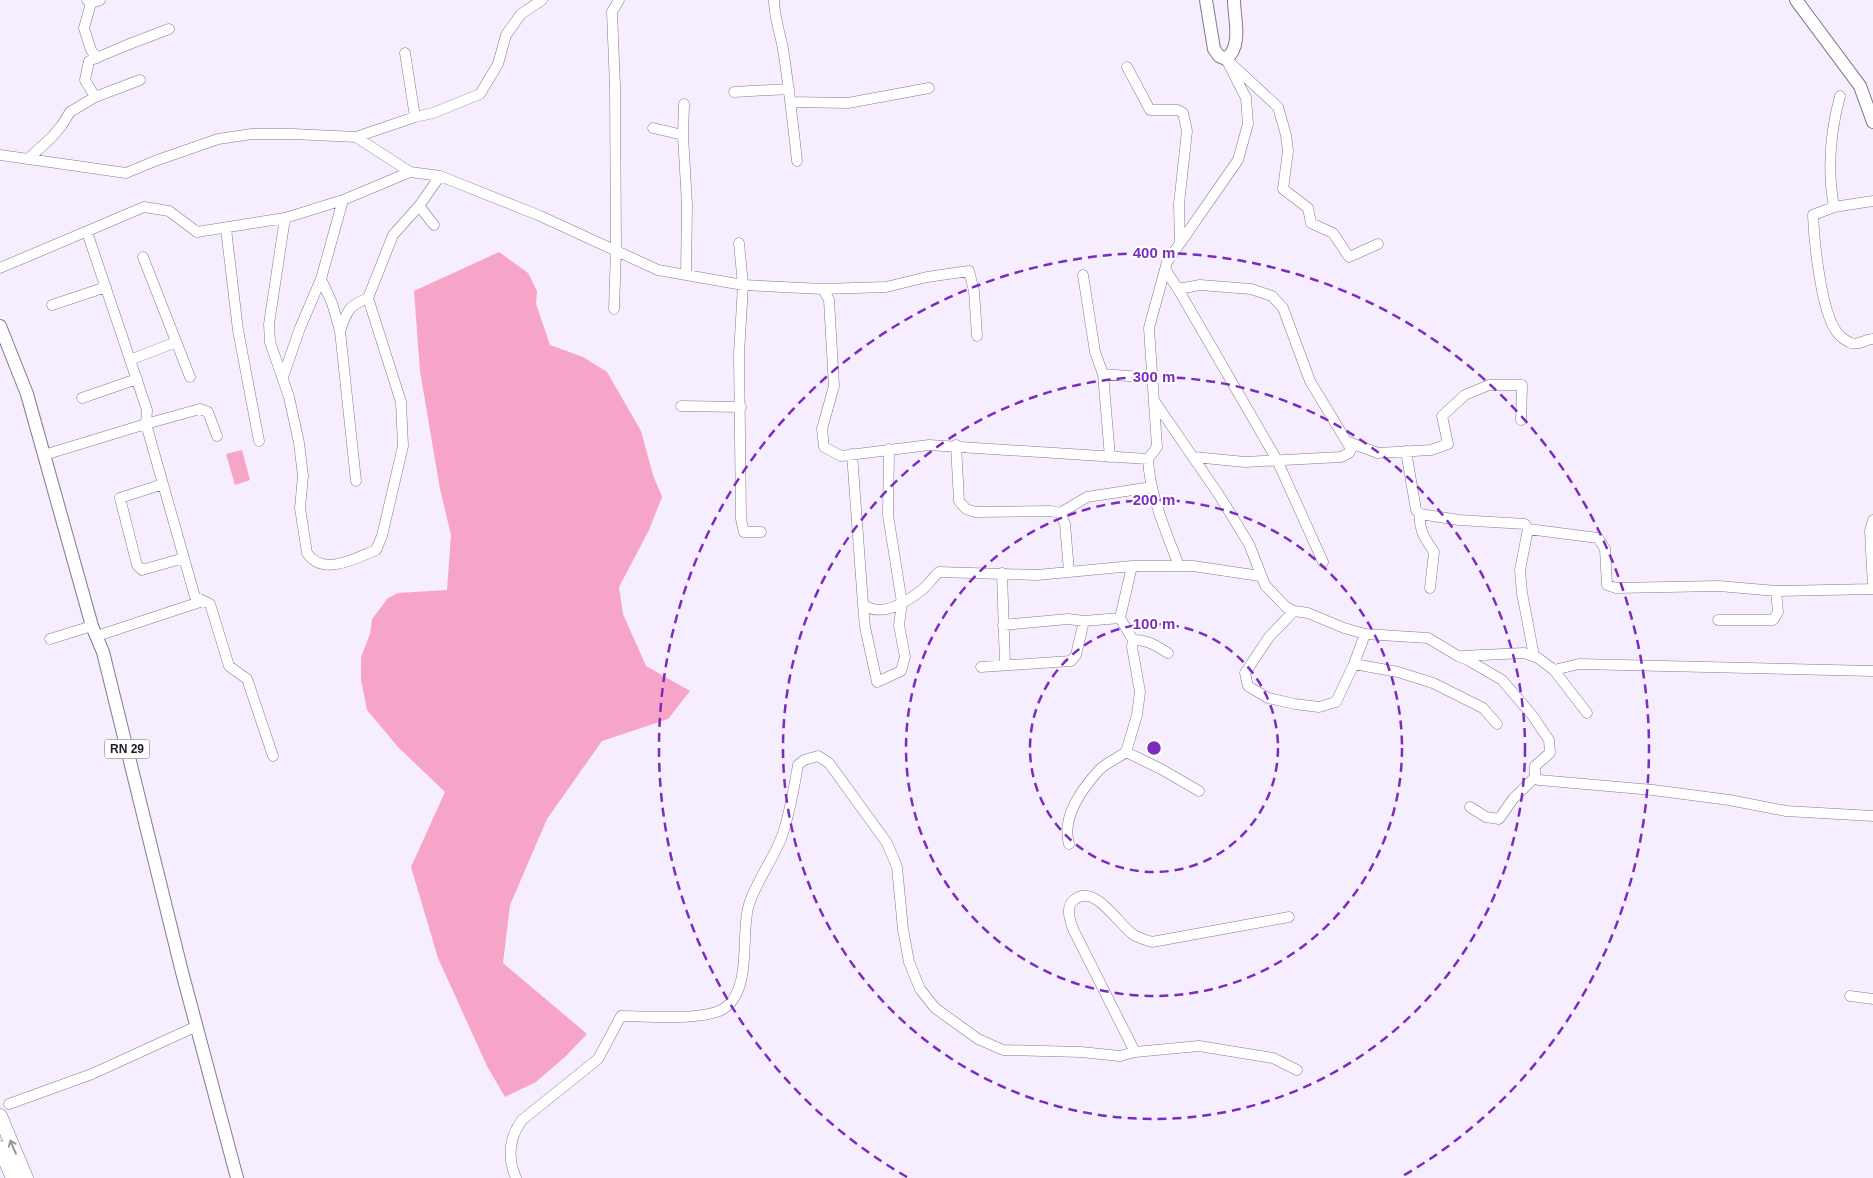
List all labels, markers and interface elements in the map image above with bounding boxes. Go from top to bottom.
text: 400 m [1133,244,1175,261]
text: 300 m [1133,368,1175,385]
text: 200 m [1133,491,1175,508]
text: 100 m [1133,615,1175,632]
centre of rings [1145,739,1163,757]
road number: RN 29 [104,740,150,759]
one-way arrow [8,1140,17,1155]

